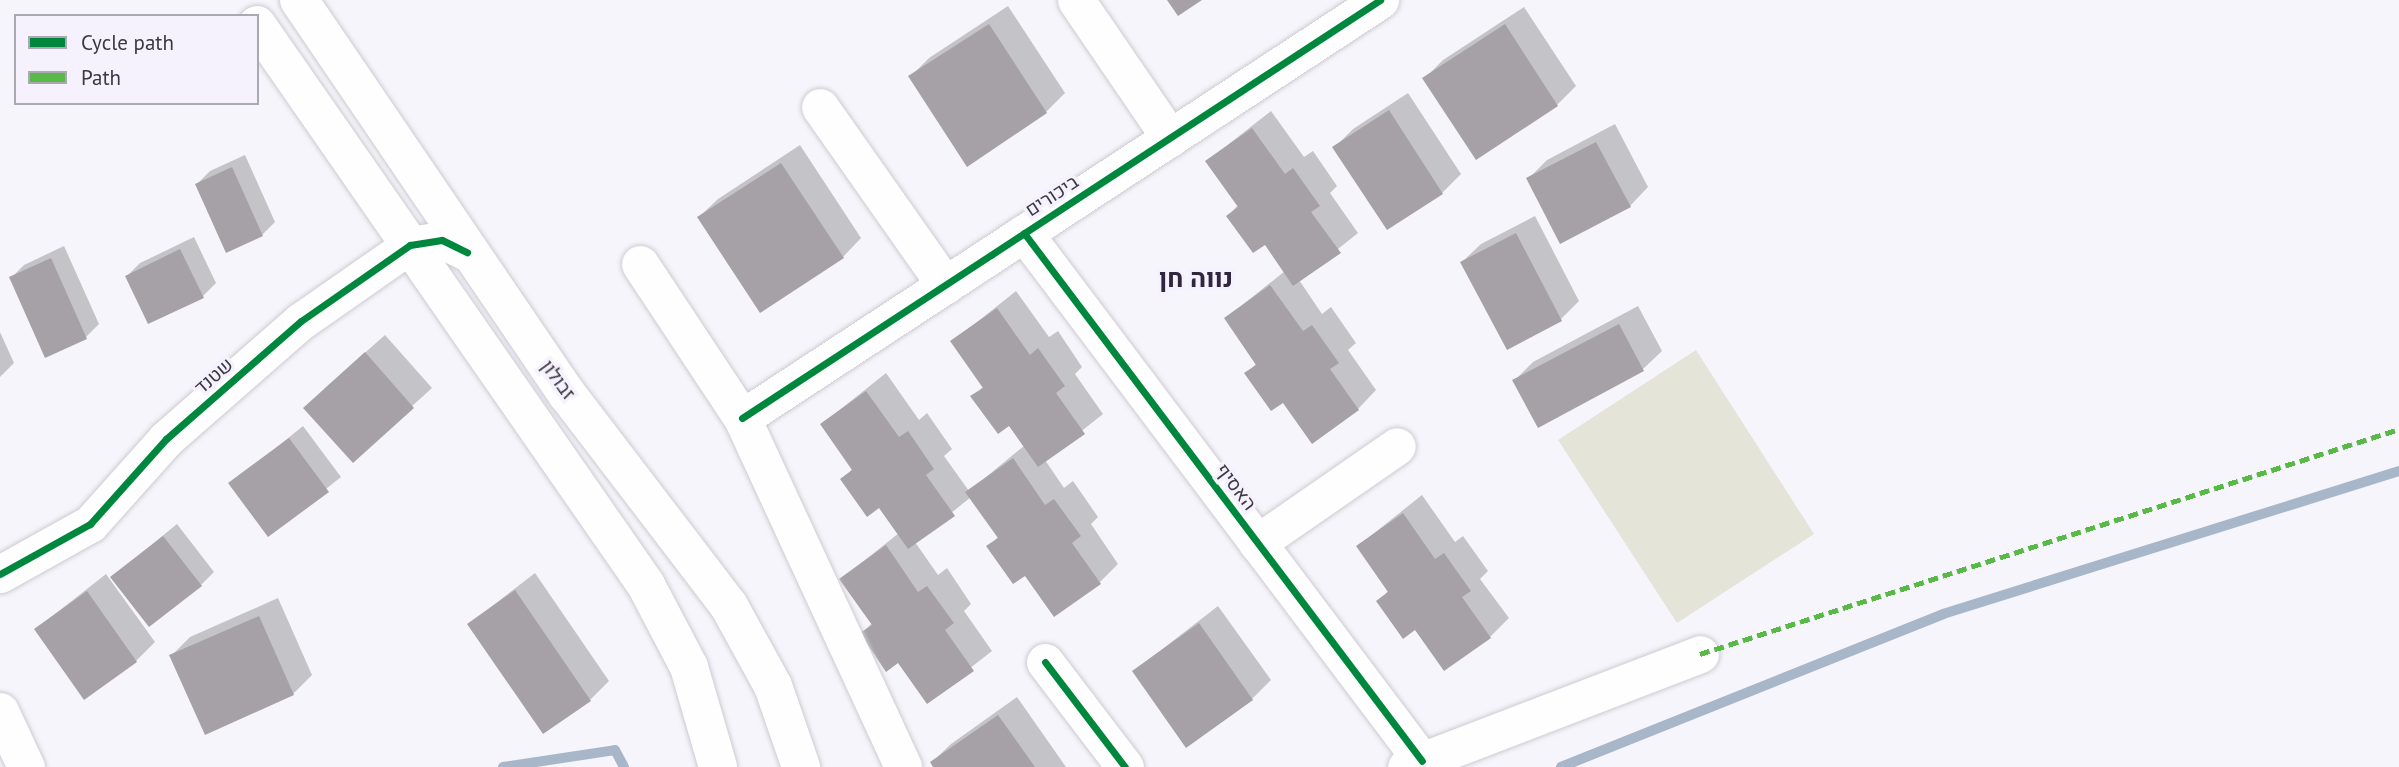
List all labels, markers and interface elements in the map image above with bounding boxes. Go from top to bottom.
legend [14,14,259,105]
text: Cycle path [81,29,174,56]
text: Path [81,64,121,91]
street label: ביכורים [1021,170,1083,222]
district label: נווה חן [1159,262,1233,294]
street label: שטנד [190,353,238,399]
street label: זבולון [536,356,580,404]
street label: האסיף [1211,459,1261,515]

